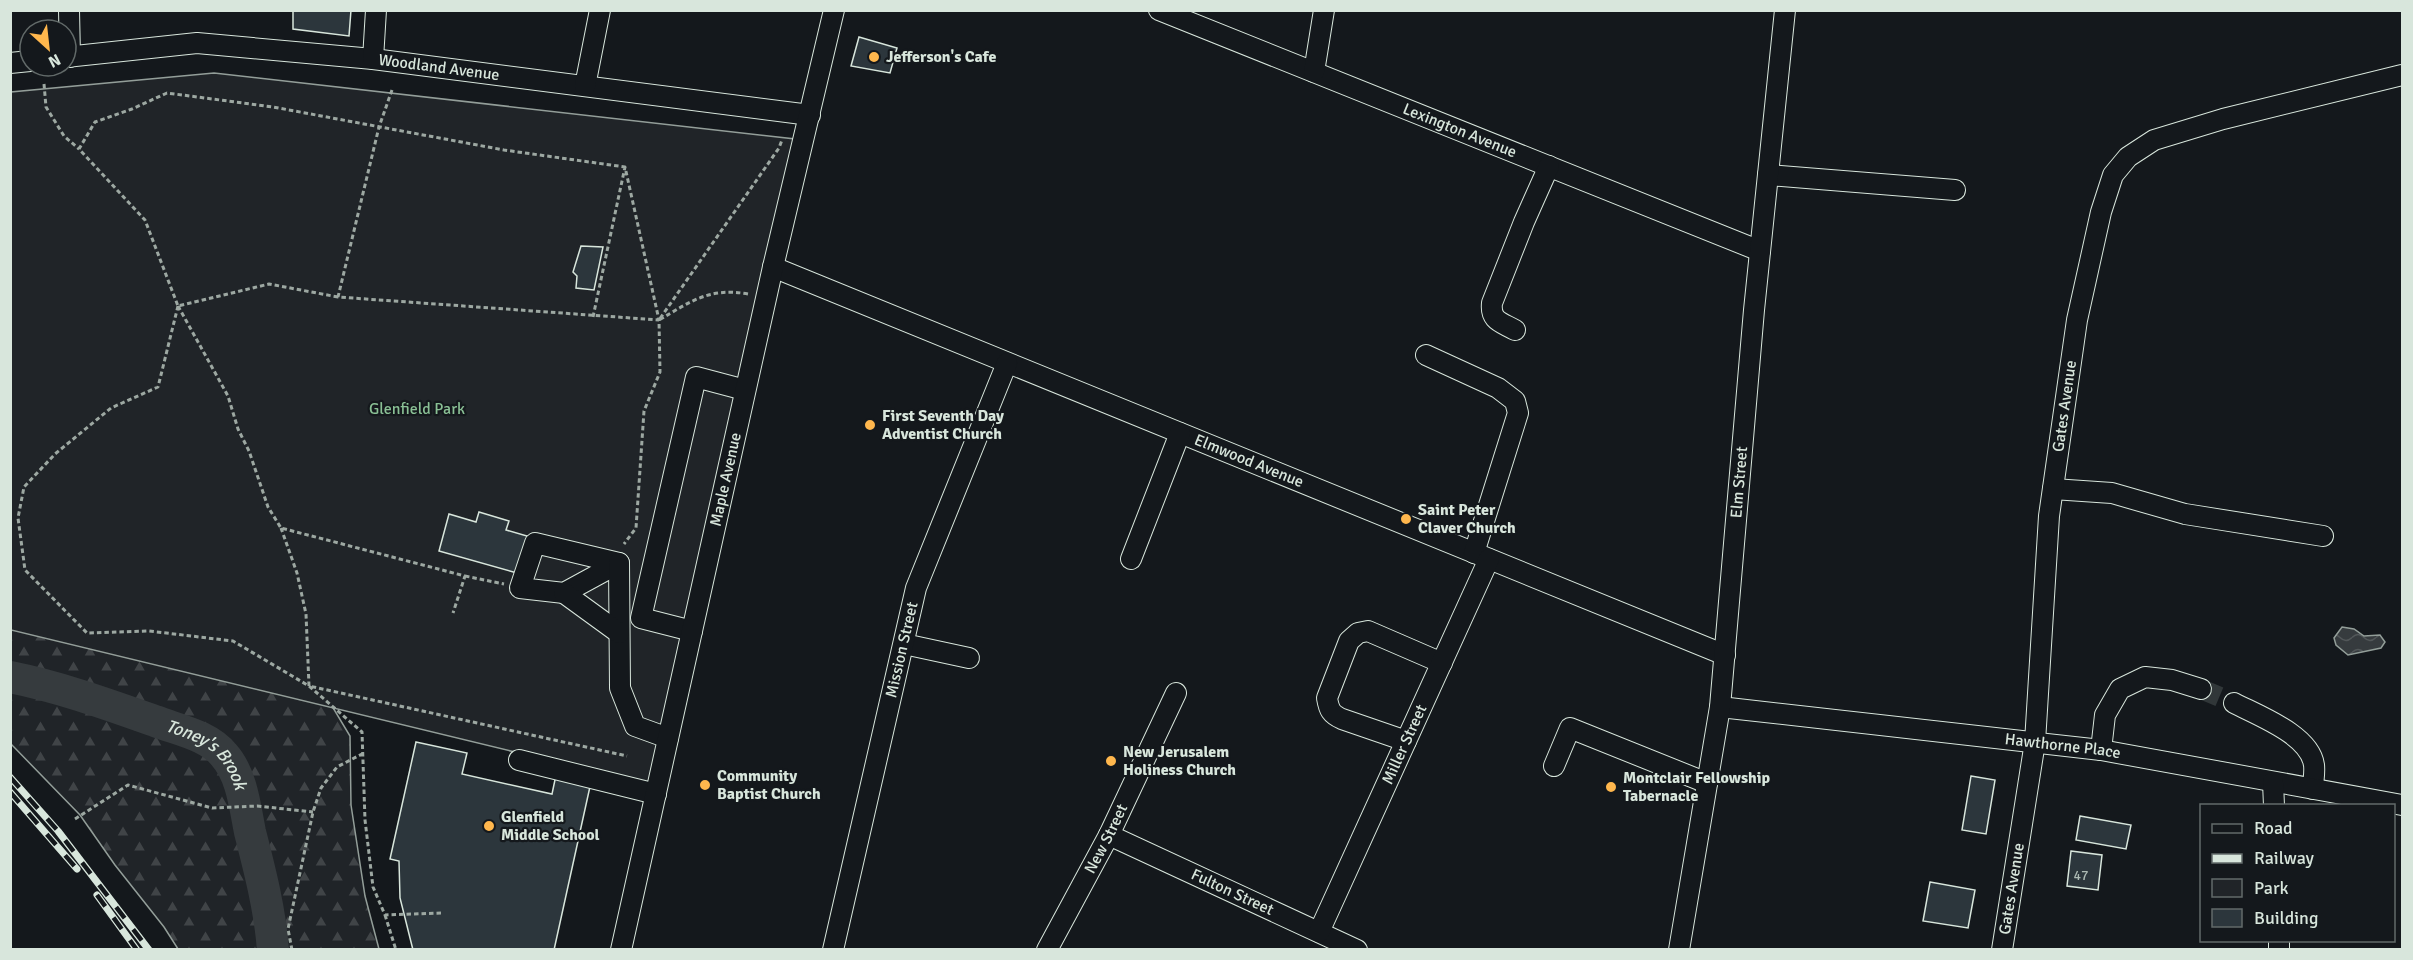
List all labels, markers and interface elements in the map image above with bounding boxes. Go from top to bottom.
north arrow [18,18,78,78]
place label: Jefferson's Cafe [886,47,997,67]
text: N [45,49,64,72]
street label: Woodland Avenue [377,50,501,85]
marker: Jefferson's Cafe [867,50,881,64]
street label: Lexington Avenue [1400,99,1520,162]
street label: Gates Avenue [2048,359,2081,453]
park label: Glenfield Park [369,399,465,419]
place label: First Seventh Day Adventist Church [882,406,1004,444]
marker: First Seventh Day Adventist Church [863,418,877,432]
street label: Elmwood Avenue [1191,430,1307,492]
street label: Maple Avenue [706,431,746,528]
street label: Elm Street [1726,445,1752,519]
place label: Saint Peter Claver Church [1418,500,1516,538]
marker: Saint Peter Claver Church [1399,512,1413,526]
street label: Mission Street [881,599,923,700]
street label: Miller Street [1378,701,1431,788]
water label: Toney's Brook [163,715,252,794]
street label: Hawthorne Place [2004,729,2122,763]
place label: New Jerusalem Holiness Church [1123,742,1236,780]
marker: New Jerusalem Holiness Church [1104,754,1118,768]
place label: Community Baptist Church [717,766,821,804]
place label: Montclair Fellowship Tabernacle [1623,768,1771,806]
marker: Community Baptist Church [698,778,712,792]
marker: Montclair Fellowship Tabernacle [1604,780,1618,794]
street label: New Street [1080,800,1132,877]
legend [2200,804,2395,942]
place label: Glenfield Middle School [501,807,600,845]
text: Road [2254,817,2293,839]
marker: Glenfield Middle School [482,819,496,833]
street label: Gates Avenue [1995,842,2029,936]
text: Railway [2254,847,2315,869]
street label: Fulton Street [1188,864,1277,920]
house number: 47 [2073,867,2089,884]
text: Park [2254,877,2289,899]
text: Building [2254,907,2318,929]

